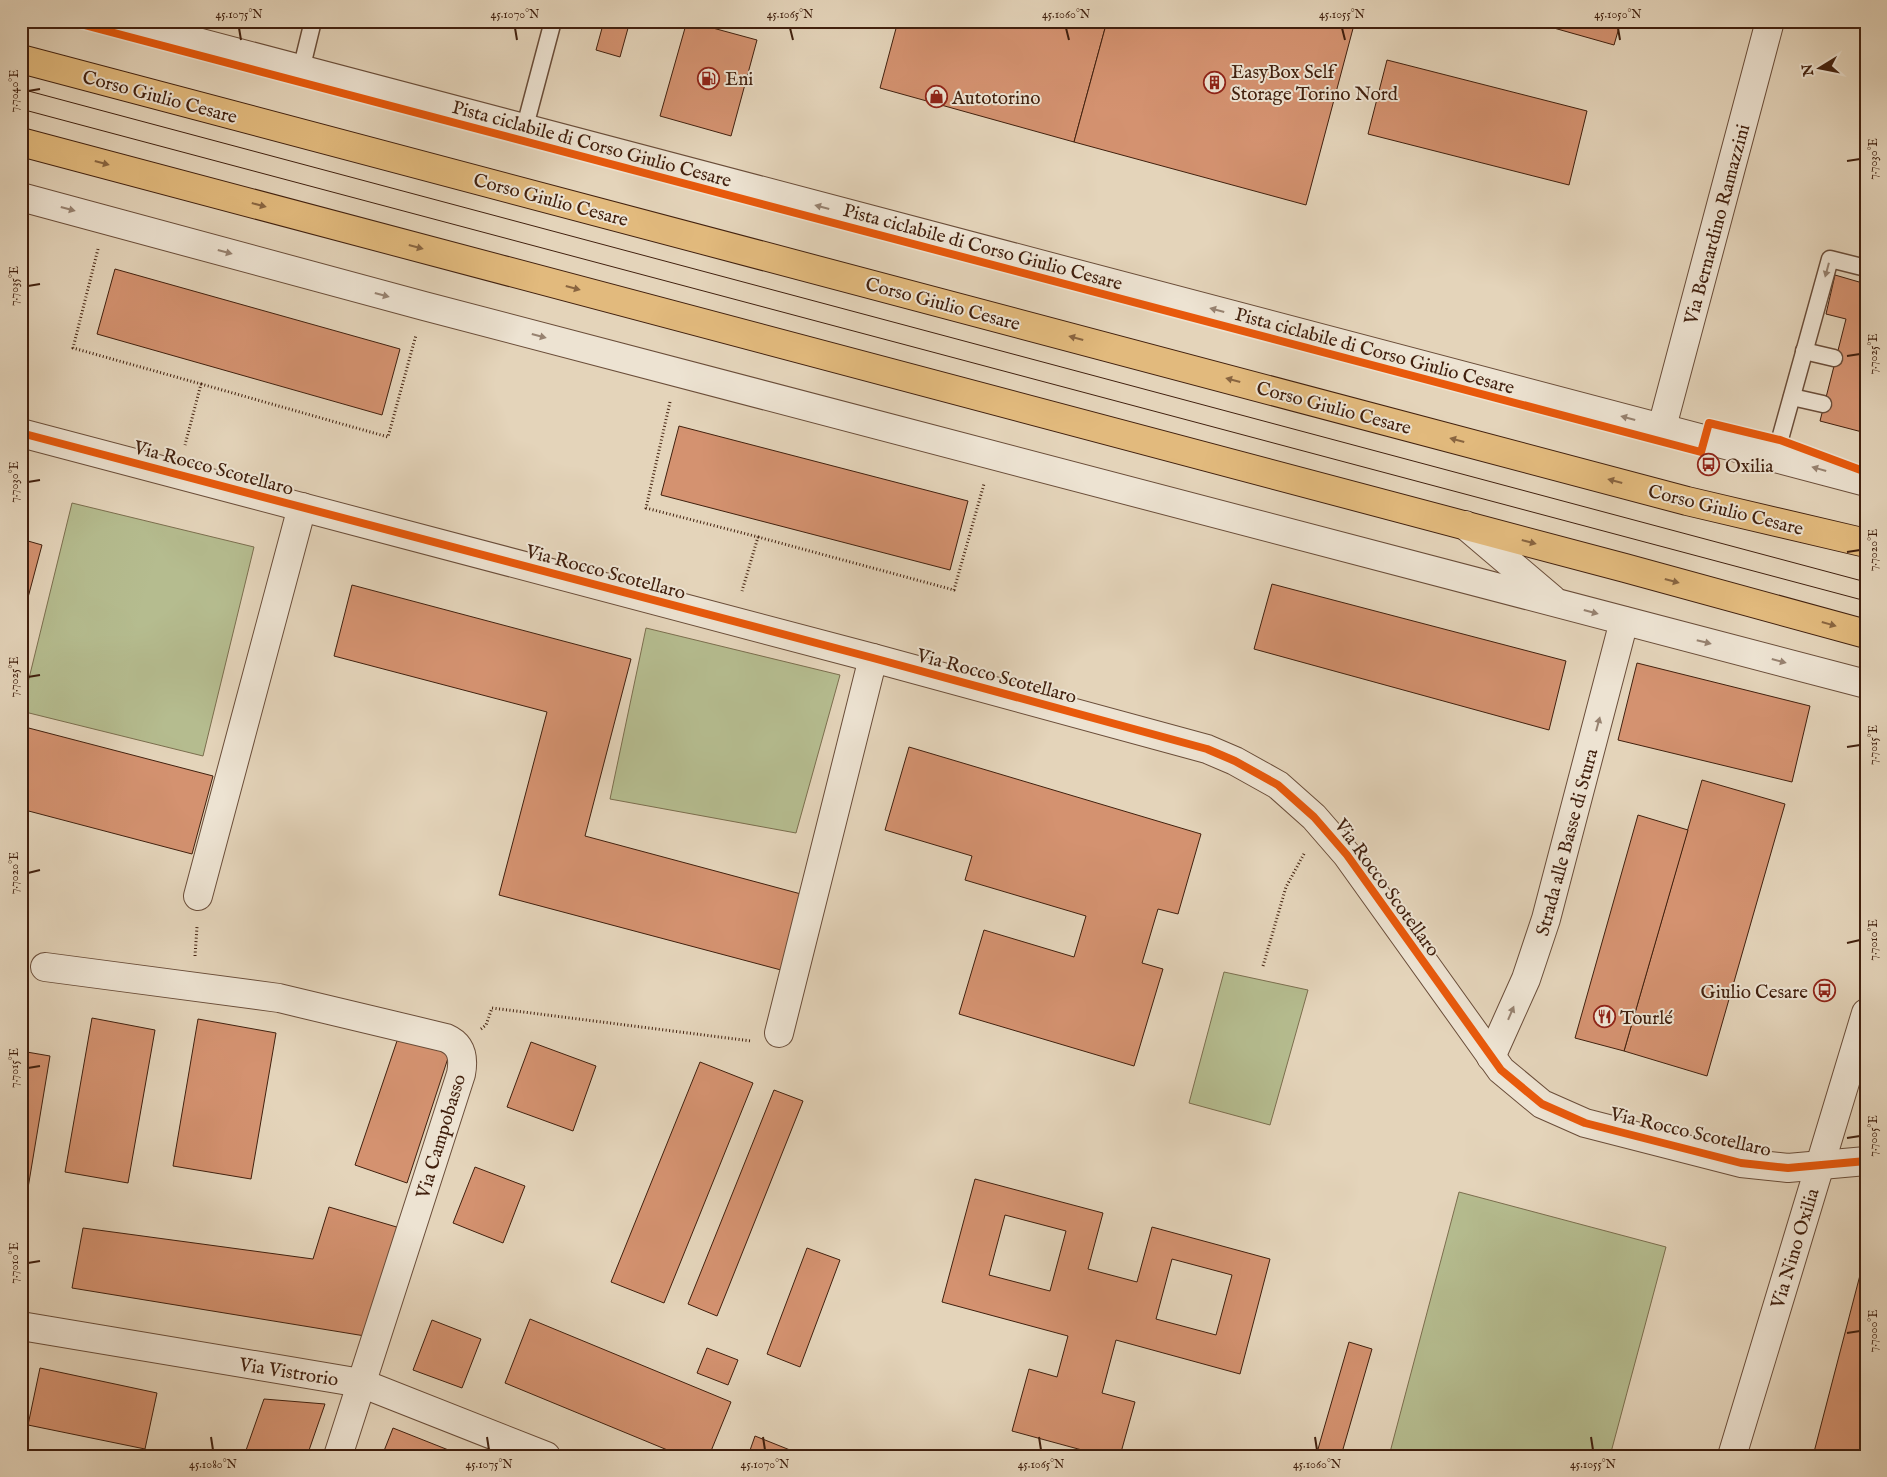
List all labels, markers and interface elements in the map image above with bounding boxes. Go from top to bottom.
text: 45.1075°N [215,7,263,22]
text: 45.1070°N [491,7,540,22]
text: 45.1065°N [767,7,814,22]
text: 45.1060°N [1042,7,1091,22]
text: 45.1055°N [1319,7,1366,22]
text: 45.1050°N [1594,7,1642,22]
north arrow [1794,42,1844,92]
place label: EasyBox Self Storage Torino Nord [1231,61,1399,107]
text: N [1798,63,1818,79]
street label: Corso Giulio Cesare [79,66,240,130]
fuel station icon: Eni [697,66,721,90]
place label: Eni [725,68,753,92]
text: 7.7040°E [7,70,22,112]
building icon: EasyBox Self Storage Torino Nord [1203,70,1227,94]
shop icon: Autotorino [924,85,948,109]
place label: Autotorino [951,87,1040,111]
street label: Pista ciclabile di Corso Giulio Cesare [449,96,734,194]
street label: Via Bernardino Ramazzini [1679,122,1756,328]
text: 7.7030°E [1866,138,1881,180]
one-way arrow [95,159,110,167]
street label: Corso Giulio Cesare [470,169,631,233]
street label: Pista ciclabile di Corso Giulio Cesare [840,199,1125,297]
one-way arrow [252,201,267,209]
one-way arrow [815,203,830,211]
one-way arrow [61,205,76,213]
one-way arrow [409,243,424,251]
one-way arrow [218,248,233,256]
one-way arrow [1822,263,1830,278]
text: 7.7035°E [7,266,22,306]
street label: Corso Giulio Cesare [862,273,1023,337]
one-way arrow [566,285,581,293]
one-way arrow [375,291,390,299]
street label: Pista ciclabile di Corso Giulio Cesare [1232,303,1517,401]
one-way arrow [1209,306,1224,314]
one-way arrow [532,332,547,340]
text: 7.7025°E [1866,333,1881,375]
one-way arrow [1068,334,1083,342]
one-way arrow [1225,376,1240,384]
street label: Corso Giulio Cesare [1253,377,1414,441]
one-way arrow [1620,414,1636,422]
one-way arrow [1450,435,1465,443]
street label: Via Rocco Scotellaro [130,436,296,502]
bus stop icon: Oxilia [1697,453,1721,477]
place label: Oxilia [1725,455,1774,479]
text: 7.7030°E [7,461,22,503]
one-way arrow [1811,464,1826,472]
one-way arrow [1607,477,1622,485]
street label: Corso Giulio Cesare [1645,480,1806,542]
text: 7.7020°E [1866,529,1881,571]
one-way arrow [1521,539,1536,547]
street label: Via Rocco Scotellaro [522,540,688,606]
one-way arrow [1665,577,1680,585]
one-way arrow [1583,608,1598,616]
one-way arrow [1821,620,1837,628]
one-way arrow [1696,638,1711,646]
street label: Via Rocco Scotellaro [913,644,1079,710]
text: 7.7025°E [7,656,22,698]
one-way arrow [1772,658,1787,666]
one-way arrow [1594,716,1602,731]
text: 7.7015°E [1866,725,1881,765]
street label: Strada alle Basse di Stura [1531,745,1605,939]
street label: Via Rocco Scotellaro [1328,814,1444,962]
text: 7.7020°E [7,852,22,894]
text: 7.7010°E [1866,919,1881,961]
bus stop icon: Giulio Cesare [1812,979,1836,1003]
place label: Giulio Cesare [1701,981,1808,1005]
restaurant icon: Tourlé [1592,1005,1616,1029]
one-way arrow [1508,1006,1516,1020]
place label: Tourlé [1620,1007,1673,1031]
text: 7.7015°E [7,1048,22,1088]
street label: Via Campobasso [411,1071,472,1203]
street label: Via Rocco Scotellaro [1607,1103,1773,1163]
text: 7.7005°E [1866,1115,1881,1157]
street label: Via Nino Oxilia [1766,1185,1826,1312]
text: 7.7010°E [7,1242,22,1284]
text: 7.7000°E [1866,1310,1881,1352]
street label: Via Vistrorio [236,1353,340,1393]
text: 45.1080°N [189,1457,238,1472]
text: 45.1075°N [465,1457,513,1472]
text: 45.1070°N [741,1457,790,1472]
text: 45.1065°N [1018,1457,1065,1472]
text: 45.1060°N [1293,1457,1342,1472]
text: 45.1055°N [1570,1457,1617,1472]

